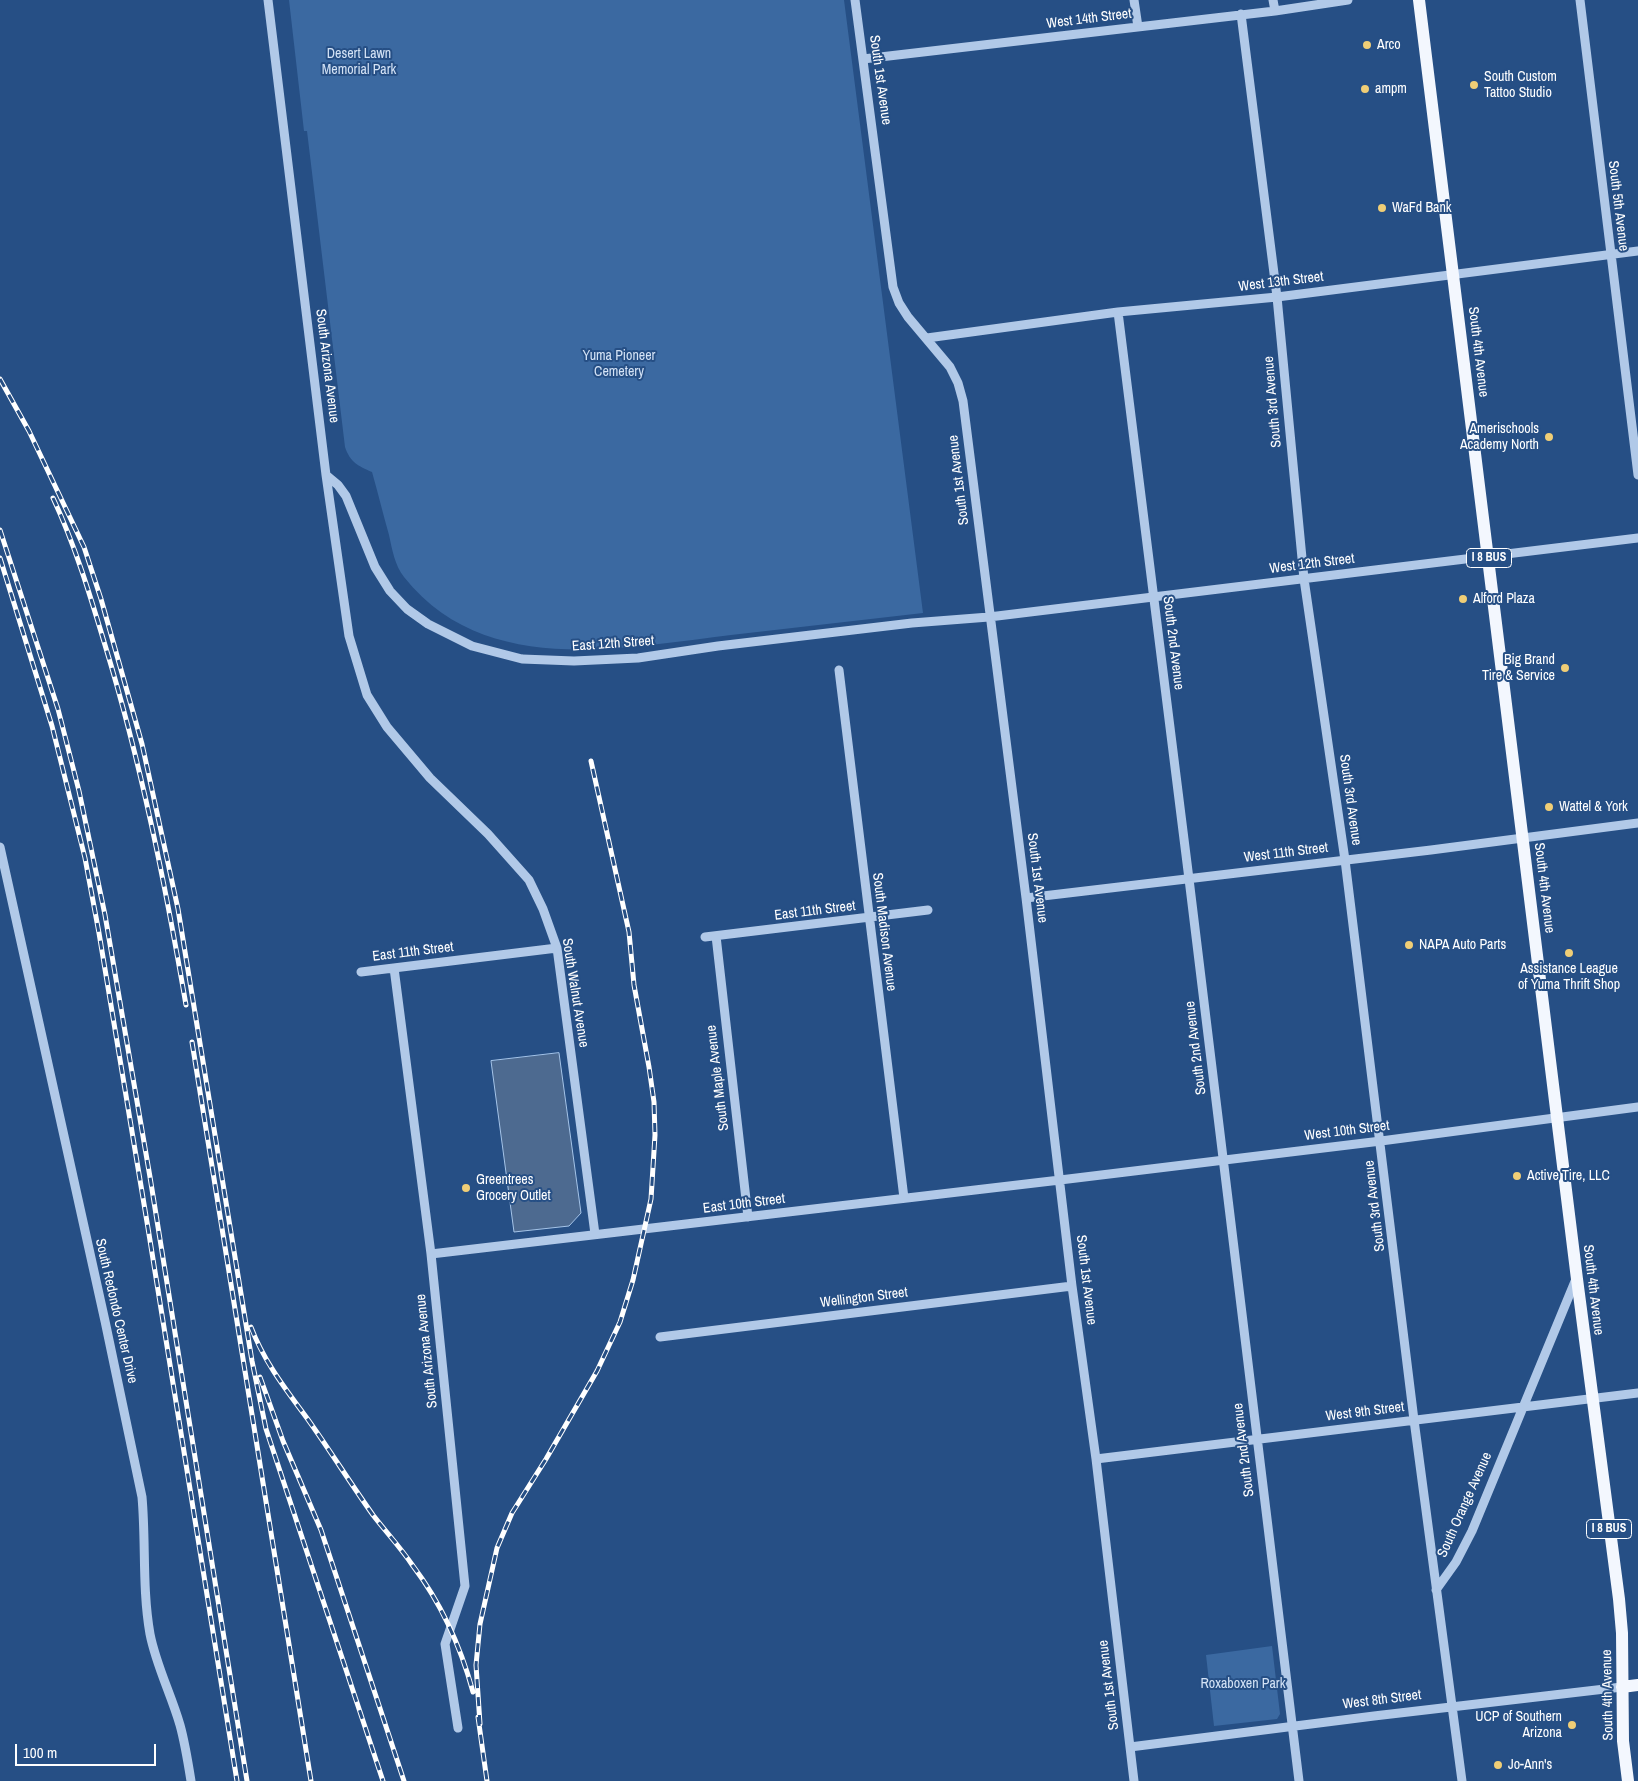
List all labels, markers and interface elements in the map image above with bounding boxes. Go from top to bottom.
street label: West 14th Street [1046,5,1132,33]
street label: South 1st Avenue [865,34,895,126]
place label: Arco [1377,37,1401,53]
marker: Arco [1361,39,1373,51]
park label: Desert Lawn Memorial Park [322,46,396,78]
place label: South Custom Tattoo Studio [1484,69,1557,102]
marker: South Custom Tattoo Studio [1468,79,1480,91]
place label: ampm [1375,81,1407,97]
marker: ampm [1359,83,1371,95]
street label: South 5th Avenue [1604,160,1632,252]
place label: WaFd Bank [1392,200,1452,216]
marker: WaFd Bank [1376,202,1388,214]
street label: West 13th Street [1238,268,1324,296]
street label: South 4th Avenue [1464,306,1492,398]
street label: South Arizona Avenue [312,308,342,424]
park label: Yuma Pioneer Cemetery [583,348,655,381]
street label: South 3rd Avenue [1261,356,1285,448]
place label: Amerischools Academy North [1460,421,1539,454]
marker: Amerischools Academy North [1543,431,1555,443]
street label: South 1st Avenue [945,434,973,526]
road number: I 8 BUS [1466,548,1512,568]
street label: West 12th Street [1269,550,1355,578]
place label: Alford Plaza [1473,591,1535,607]
marker: Alford Plaza [1457,593,1469,605]
street label: South 2nd Avenue [1159,595,1187,691]
street label: East 12th Street [571,633,655,655]
place label: Big Brand Tire & Service [1482,652,1555,684]
marker: Big Brand Tire & Service [1559,662,1571,674]
street label: South 3rd Avenue [1335,753,1365,847]
place label: Wattel & York [1559,799,1628,815]
marker: Wattel & York [1543,801,1555,813]
street label: South 1st Avenue [1023,832,1051,924]
street label: West 11th Street [1243,840,1329,866]
street label: South 4th Avenue [1530,842,1558,934]
street label: South Madison Avenue [868,872,900,992]
street label: East 11th Street [774,898,856,924]
street label: South Walnut Avenue [558,937,592,1049]
place label: NAPA Auto Parts [1419,937,1506,953]
street label: East 11th Street [372,939,454,965]
marker: NAPA Auto Parts [1403,939,1415,951]
marker: Assistance League of Yuma Thrift Shop [1563,947,1575,959]
place label: Assistance League of Yuma Thrift Shop [1518,961,1620,994]
street label: South 2nd Avenue [1182,1000,1210,1096]
street label: South Maple Avenue [703,1024,733,1132]
street label: West 10th Street [1304,1117,1390,1145]
street label: South 3rd Avenue [1361,1159,1389,1253]
place label: Active Tire, LLC [1527,1168,1610,1184]
marker: Active Tire, LLC [1511,1170,1523,1182]
place label: Greentrees Grocery Outlet [476,1172,551,1204]
marker: Greentrees Grocery Outlet [460,1182,472,1194]
street label: East 10th Street [702,1191,786,1217]
street label: South 1st Avenue [1072,1234,1100,1326]
street label: South Redondo Center Drive [91,1237,141,1385]
street label: South 4th Avenue [1579,1244,1607,1336]
street label: Wellington Street [819,1284,909,1312]
street label: South Arizona Avenue [413,1293,441,1409]
street label: West 9th Street [1325,1399,1405,1425]
street label: South 2nd Avenue [1230,1402,1258,1498]
street label: South Orange Avenue [1434,1450,1496,1560]
road number: I 8 BUS [1586,1520,1632,1538]
street label: South 1st Avenue [1095,1639,1123,1731]
street label: South 4th Avenue [1599,1649,1617,1741]
park label: Roxaboxen Park [1201,1676,1285,1692]
street label: West 8th Street [1342,1687,1422,1713]
place label: UCP of Southern Arizona [1475,1709,1562,1741]
marker: UCP of Southern Arizona [1566,1719,1578,1731]
scale bar [18,1734,159,1766]
text: 100 m [23,1742,57,1763]
place label: Jo-Ann's [1508,1757,1552,1773]
marker: Jo-Ann's [1492,1759,1504,1771]

